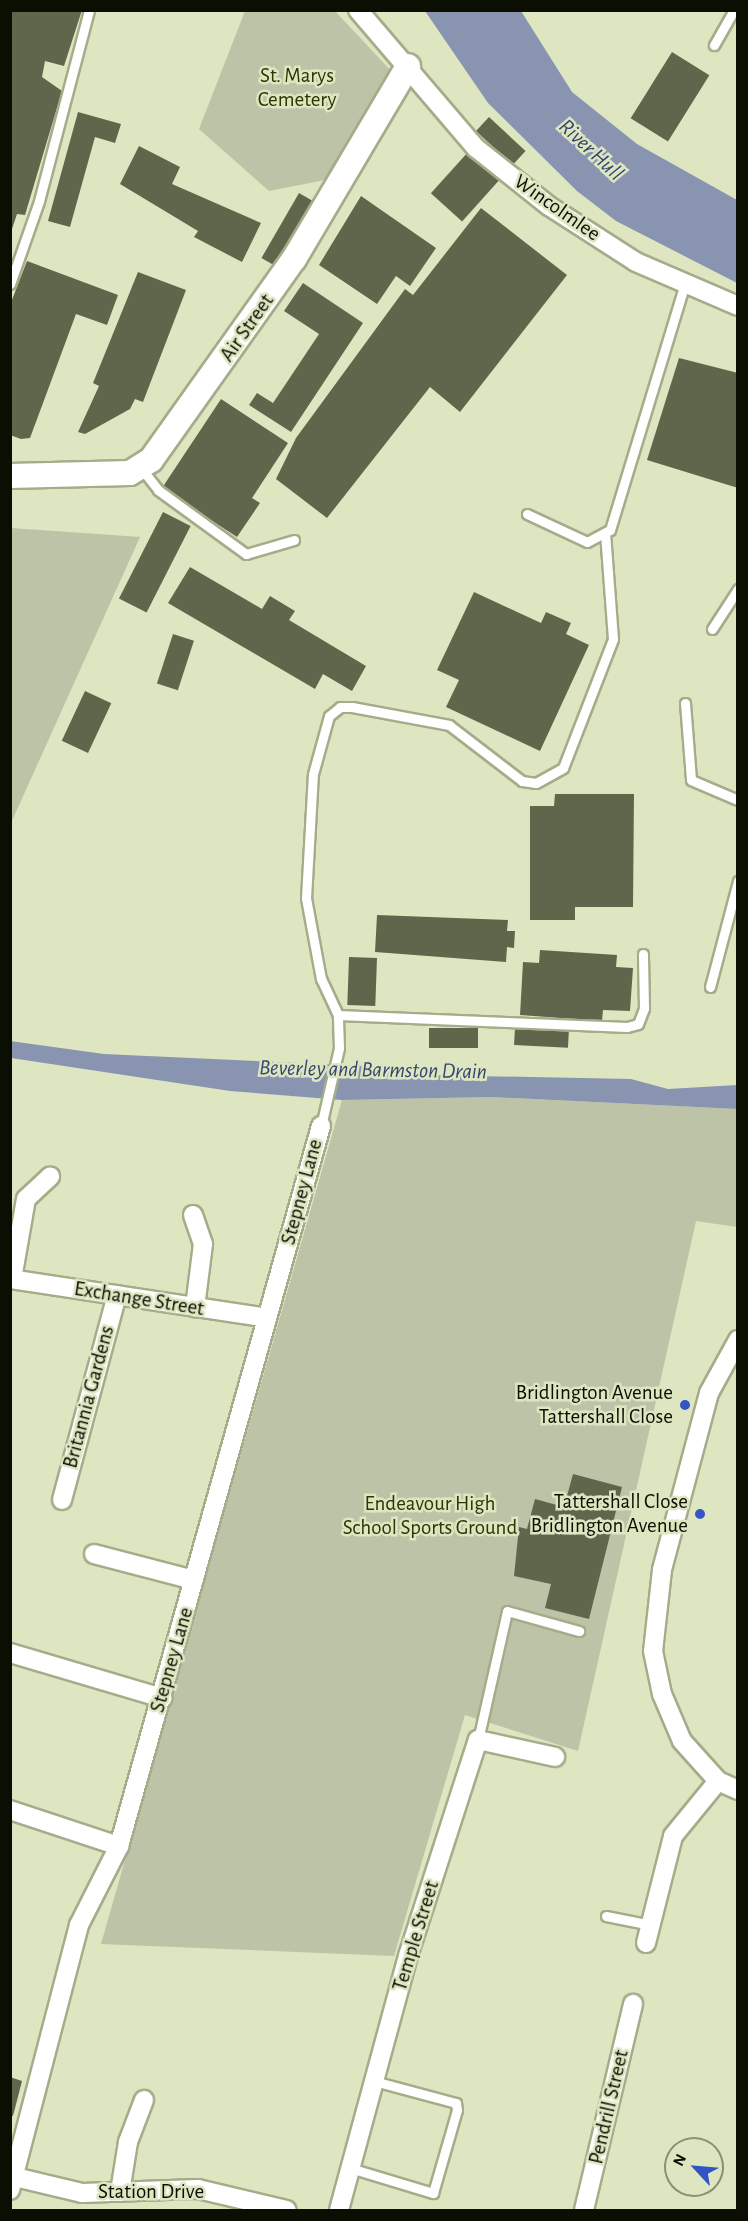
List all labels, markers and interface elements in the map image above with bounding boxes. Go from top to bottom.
park label: St. Marys Cemetery [258,63,336,113]
water label: River Hull [553,113,629,187]
street label: Wincolmlee [509,169,605,247]
street label: Air Street [215,289,279,367]
water label: Beverley and Barmston Drain [259,1055,487,1085]
street label: Stepney Lane [276,1136,328,1248]
street label: Exchange Street [72,1276,206,1322]
street label: Britannia Gardens [58,1323,120,1471]
place label: Bridlington Avenue Tattershall Close [516,1380,673,1430]
marker: Bridlington Avenue Tattershall Close [678,1398,692,1412]
place label: Tattershall Close Bridlington Avenue [531,1489,688,1539]
park label: Endeavour High School Sports Ground [343,1491,517,1541]
marker: Tattershall Close Bridlington Avenue [693,1507,707,1521]
street label: Stepney Lane [145,1605,199,1715]
street label: Temple Street [387,1878,445,1994]
street label: Pendrill Street [584,2047,634,2167]
north arrow [664,2137,724,2197]
text: N [670,2151,689,2168]
street label: Station Drive [98,2179,204,2205]

